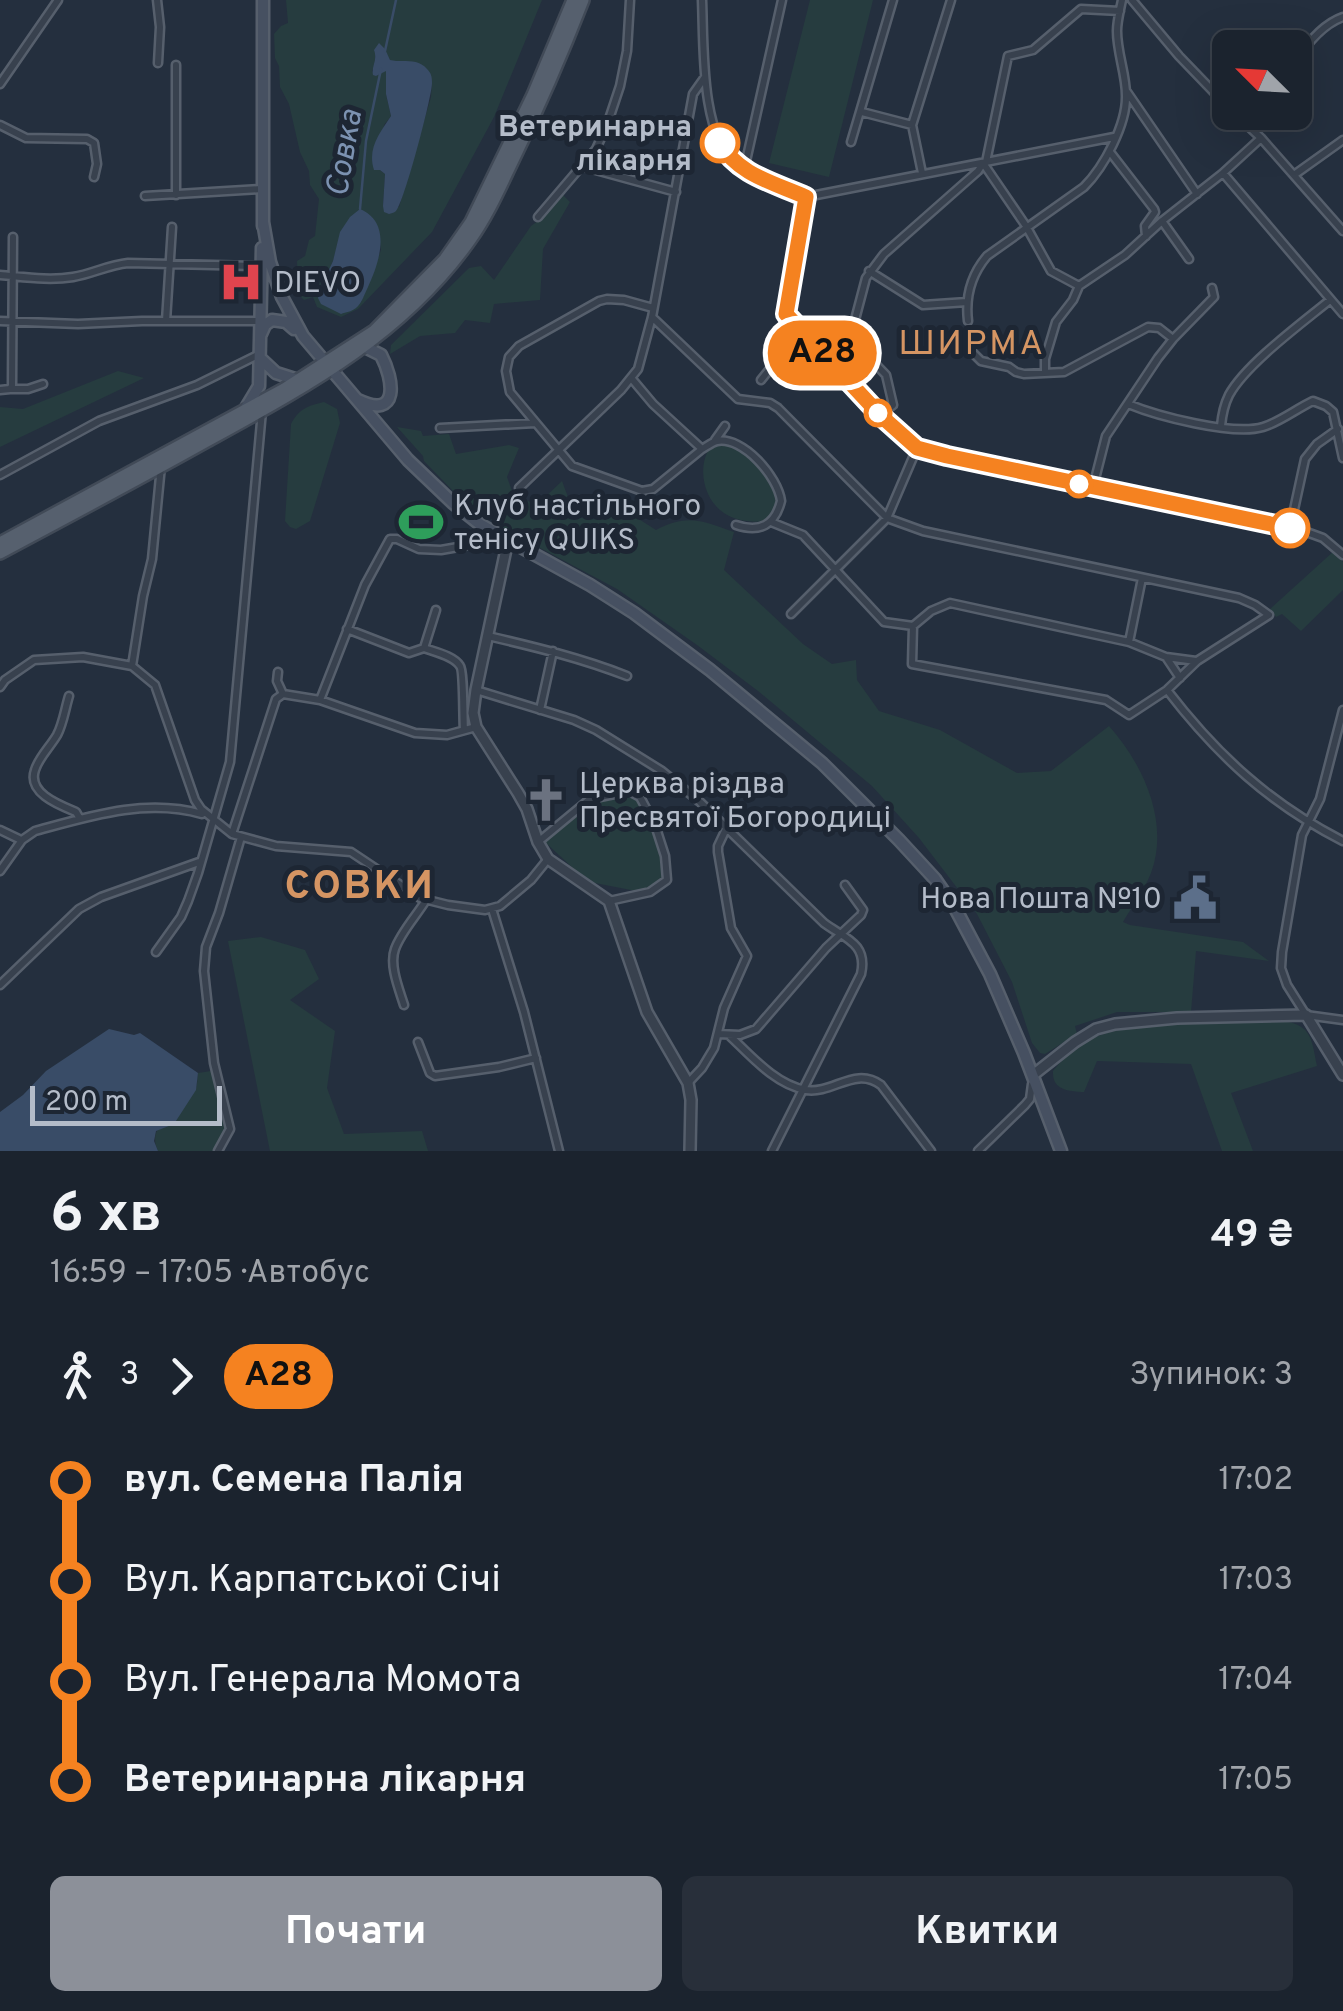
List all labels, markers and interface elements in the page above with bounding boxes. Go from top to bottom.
north arrow [1212,30,1312,130]
map controls [1212,30,1312,130]
water label: Совка [319,106,373,200]
place label: Ветеринарна лікарня [498,110,692,181]
marker: Ветеринарна лікарня [701,124,739,162]
hospital icon: DIEVO [217,258,265,306]
place label: DIEVO [274,266,361,303]
line badge: А28 [764,320,880,386]
district label: ШИРМА [898,323,1046,367]
text: А28 [788,331,856,375]
unlabelled marker [865,400,891,426]
unlabelled marker [1066,471,1092,497]
place label: Клуб настільного тенісу QUIKS [454,489,701,560]
sports icon: Клуб настільного тенісу QUIKS [397,498,445,546]
unlabelled marker [1271,509,1309,547]
place label: Церква різдва Пресвятої Богородиці [579,767,891,838]
church icon: Церква різдва Пресвятої Богородиці [522,776,570,824]
district label: СОВКИ [285,863,435,913]
public building icon: Нова Пошта №10 [1171,874,1219,922]
place label: Нова Пошта №10 [920,882,1162,919]
scale bar [30,1081,222,1126]
text: 200 m [45,1085,128,1121]
text: 6 хв [50,1181,162,1251]
text: 49 ₴ [1211,1212,1293,1261]
text: 16:59 – 17:05 · Автобус [50,1254,370,1294]
icon: walk [50,1349,105,1404]
icon: forward [154,1349,209,1404]
text: А28 [244,1354,313,1398]
text: 3 [120,1356,139,1396]
text: Зупинок: 3 [1130,1356,1293,1396]
text: вул. Семена Палія [124,1457,464,1506]
text: 17:02 [1218,1461,1293,1501]
text: Вул. Карпатської Січі [124,1557,501,1606]
text: 17:03 [1219,1561,1293,1601]
text: Вул. Генерала Момота [124,1657,521,1706]
text: 17:04 [1218,1661,1293,1701]
text: Ветеринарна лікарня [124,1757,526,1806]
text: 17:05 [1218,1761,1293,1801]
button: Почати [50,1876,662,1991]
button: Квитки [682,1876,1293,1991]

